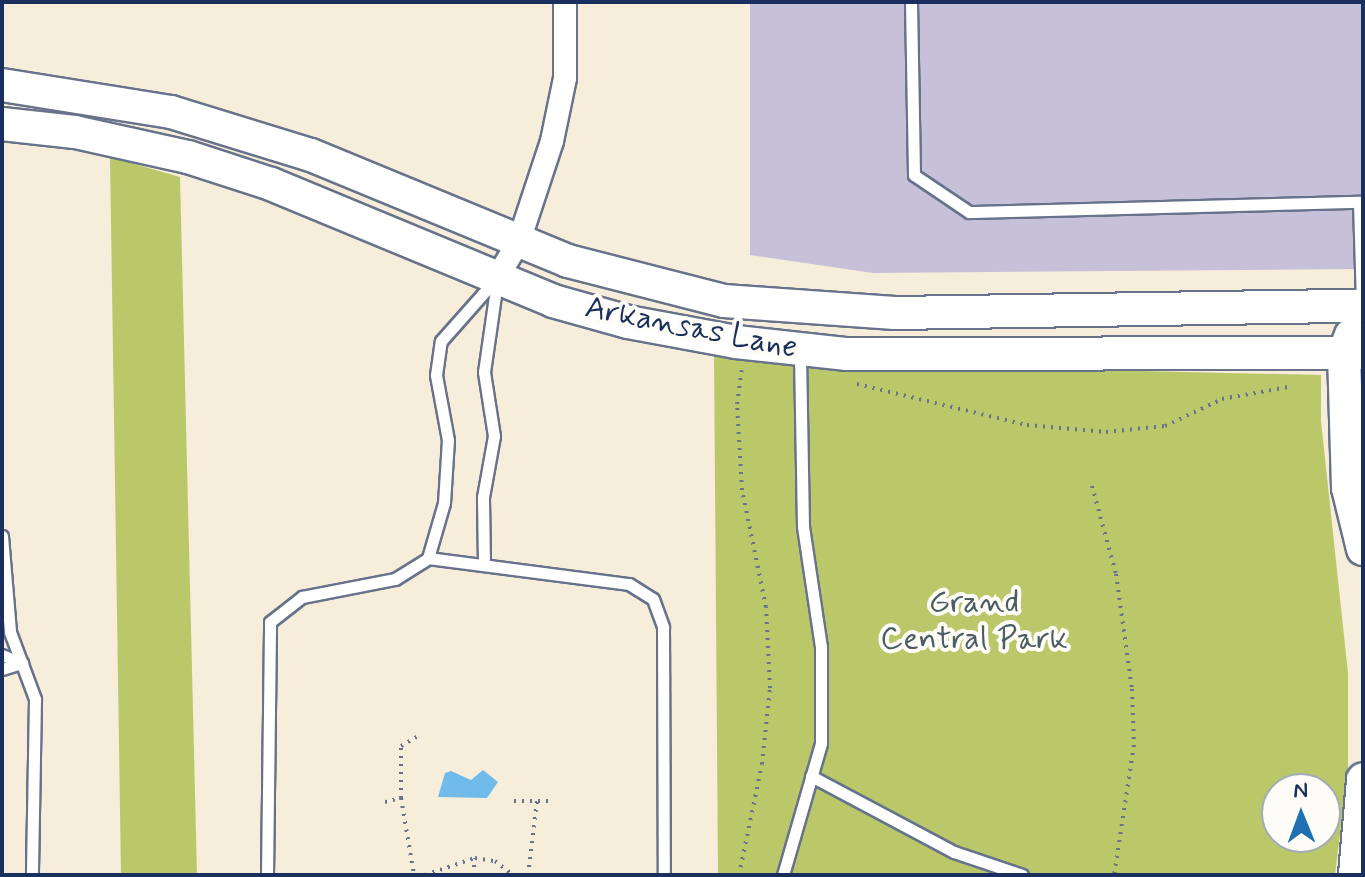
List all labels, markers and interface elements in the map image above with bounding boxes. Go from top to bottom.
street label: Arkansas Lane [580,288,802,368]
park label: Grand Central Park [884,584,1064,659]
north arrow [1261,773,1341,853]
text: N [1293,777,1308,805]

